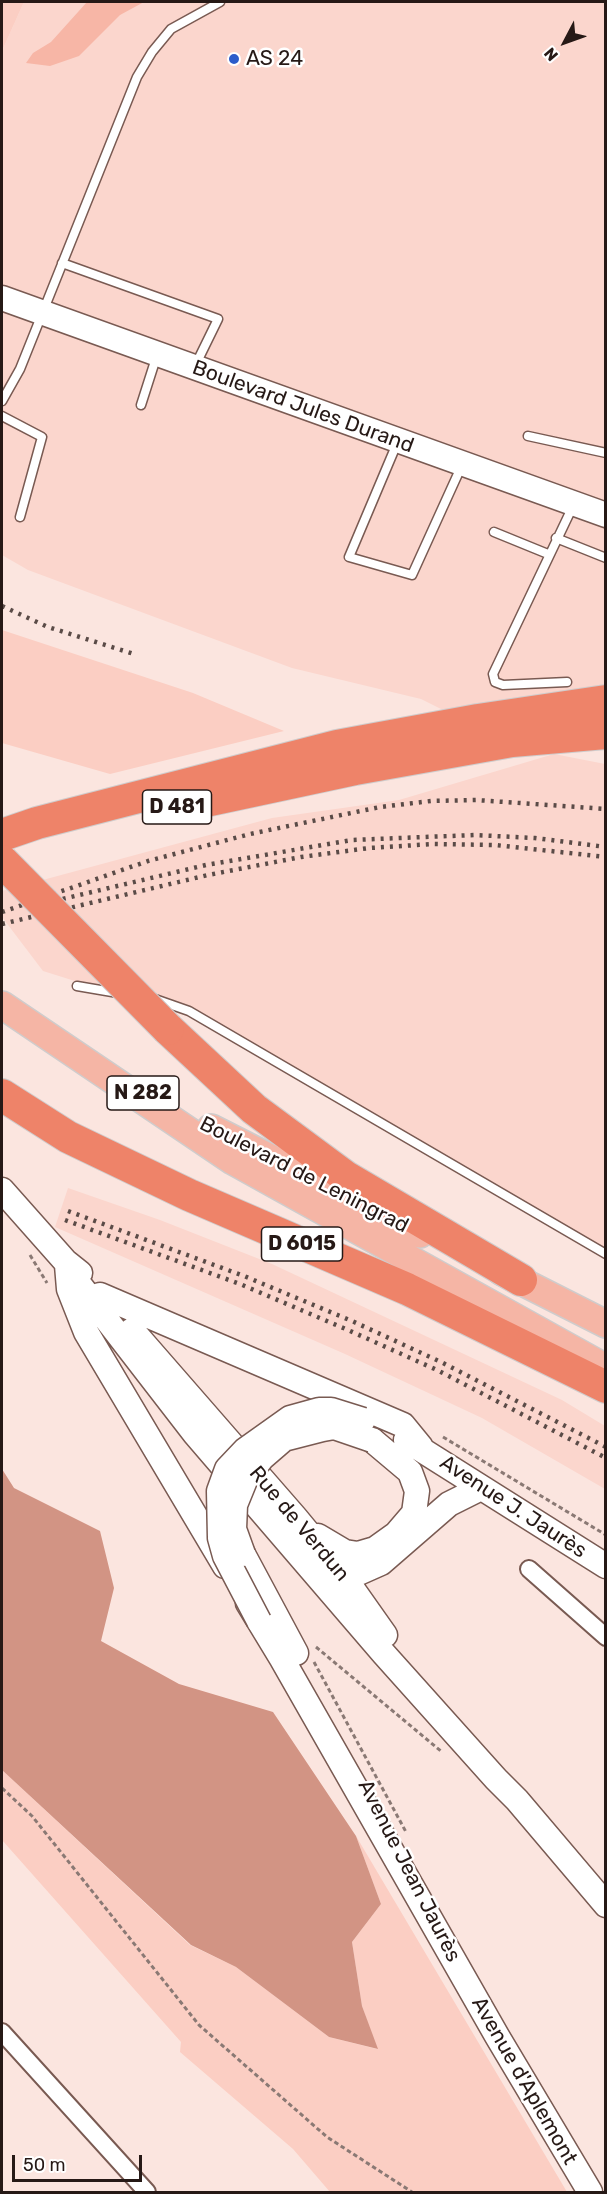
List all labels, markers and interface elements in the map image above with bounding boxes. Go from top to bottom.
north arrow [535,12,595,72]
text: N [540,44,562,65]
place label: AS 24 [246,46,303,72]
marker: AS 24 [227,52,241,66]
street label: Boulevard Jules Durand [189,355,417,459]
road number: D 481 [142,790,212,824]
road number: N 282 [107,1076,179,1110]
street label: Boulevard de Leningrad [195,1111,413,1239]
road number: D 6015 [262,1227,342,1261]
street label: Avenue J. Jaurès [435,1450,591,1564]
street label: Rue de Verdun [243,1461,355,1587]
street label: Avenue Jean Jaurès [352,1776,466,1966]
street label: Avenue d'Aplemont [466,1993,582,2169]
scale bar [15,2143,146,2181]
text: 50 m [23,2154,66,2176]

